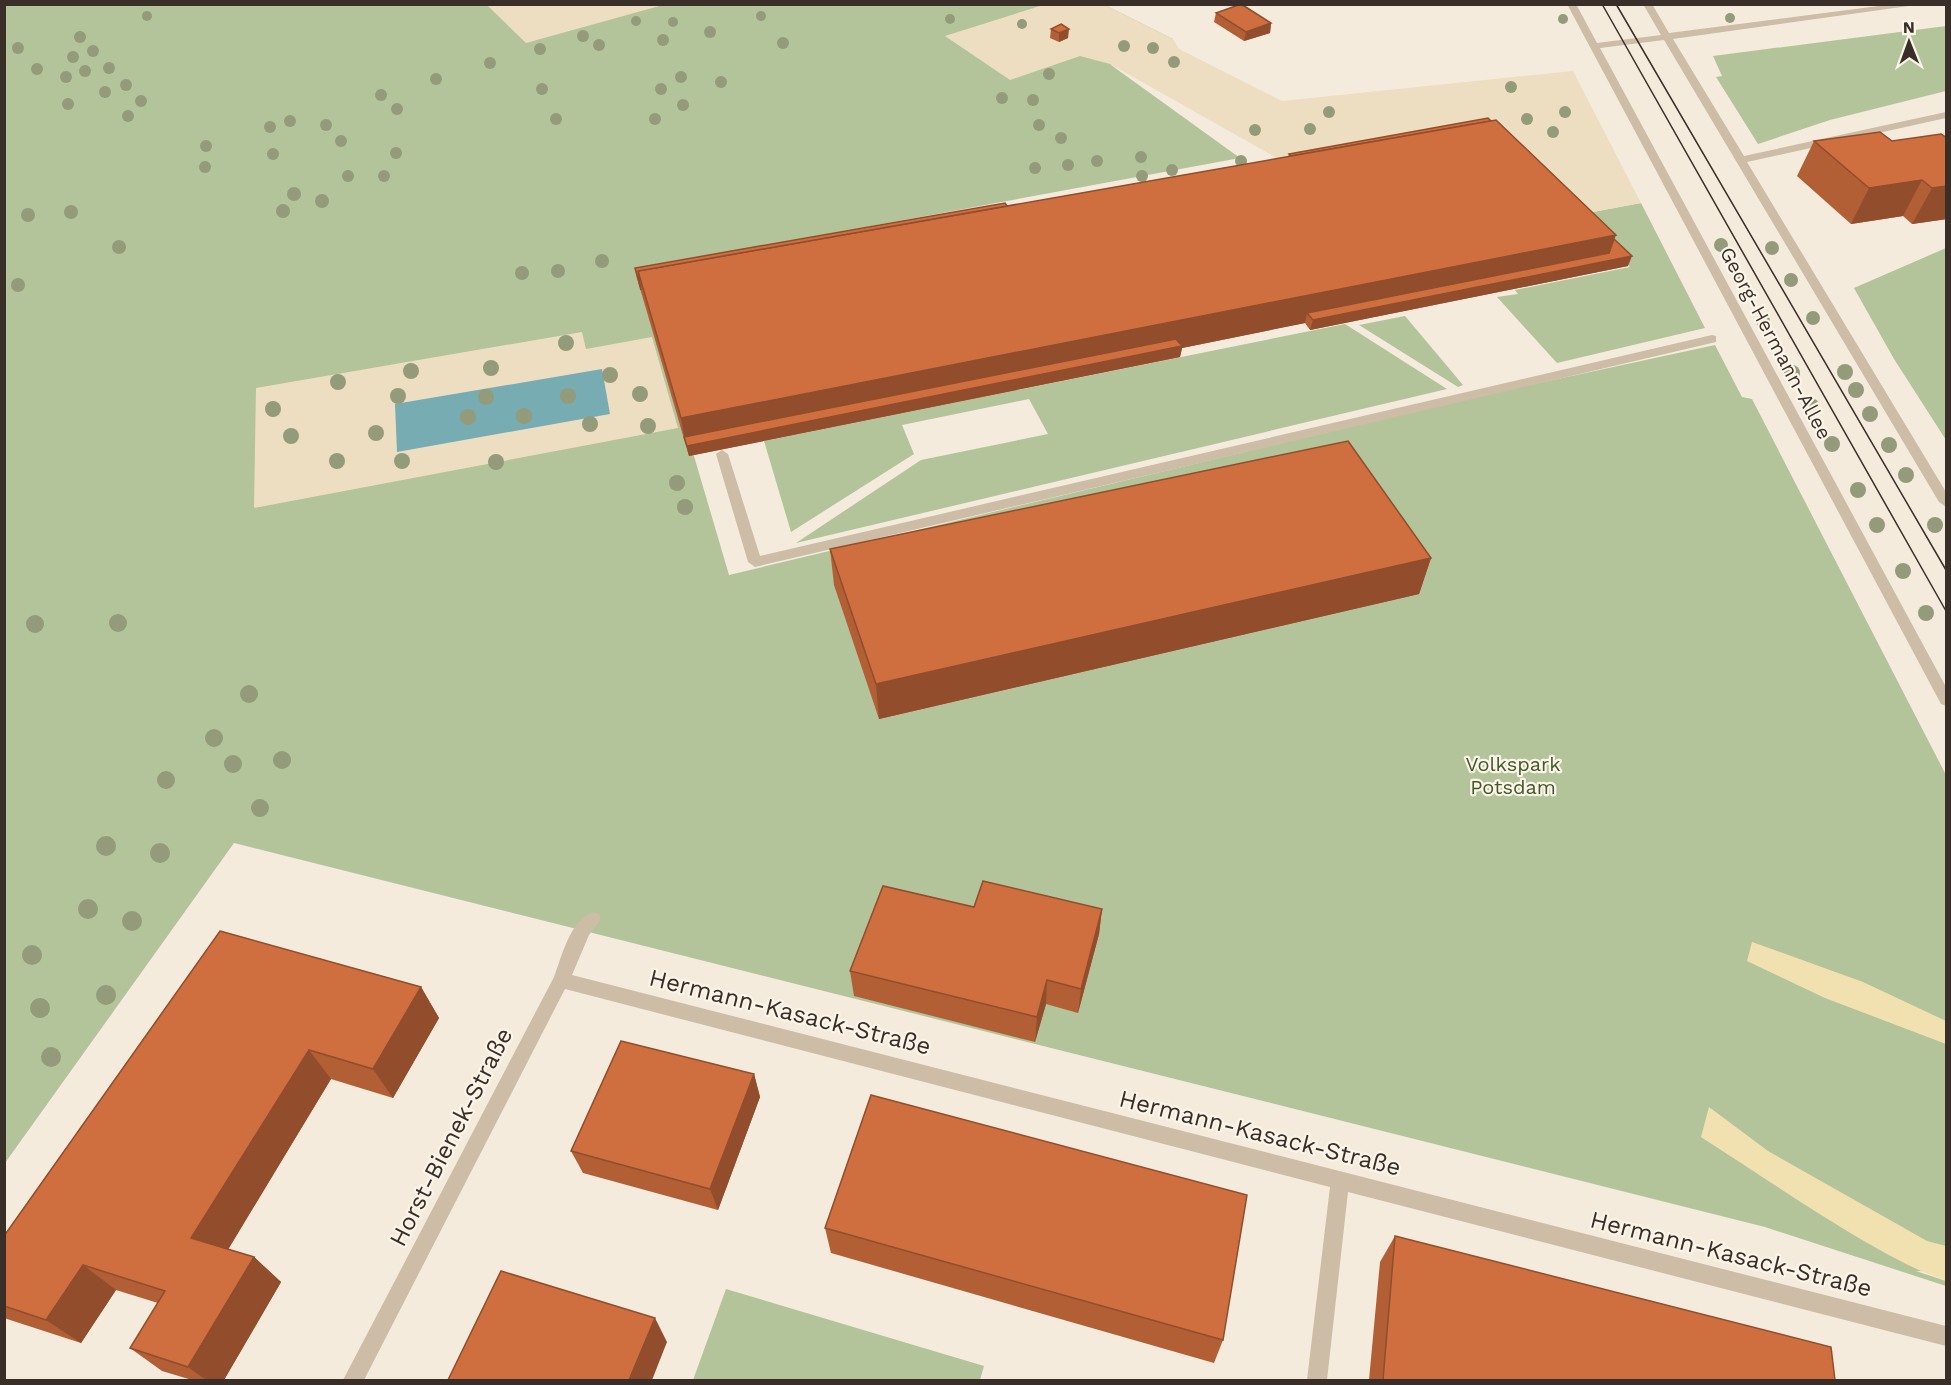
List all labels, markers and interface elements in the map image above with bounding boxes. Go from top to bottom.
north arrow [1879,12,1939,72]
text: N [1903,18,1915,37]
street label: Georg-Hermann-Allee [1715,243,1837,443]
park label: Volkspark Potsdam [1465,752,1561,799]
street label: Hermann-Kasack-Straße [646,963,934,1061]
street label: Horst-Bienek-Straße [384,1023,518,1251]
street label: Hermann-Kasack-Straße [1116,1084,1404,1182]
street label: Hermann-Kasack-Straße [1587,1205,1875,1303]

